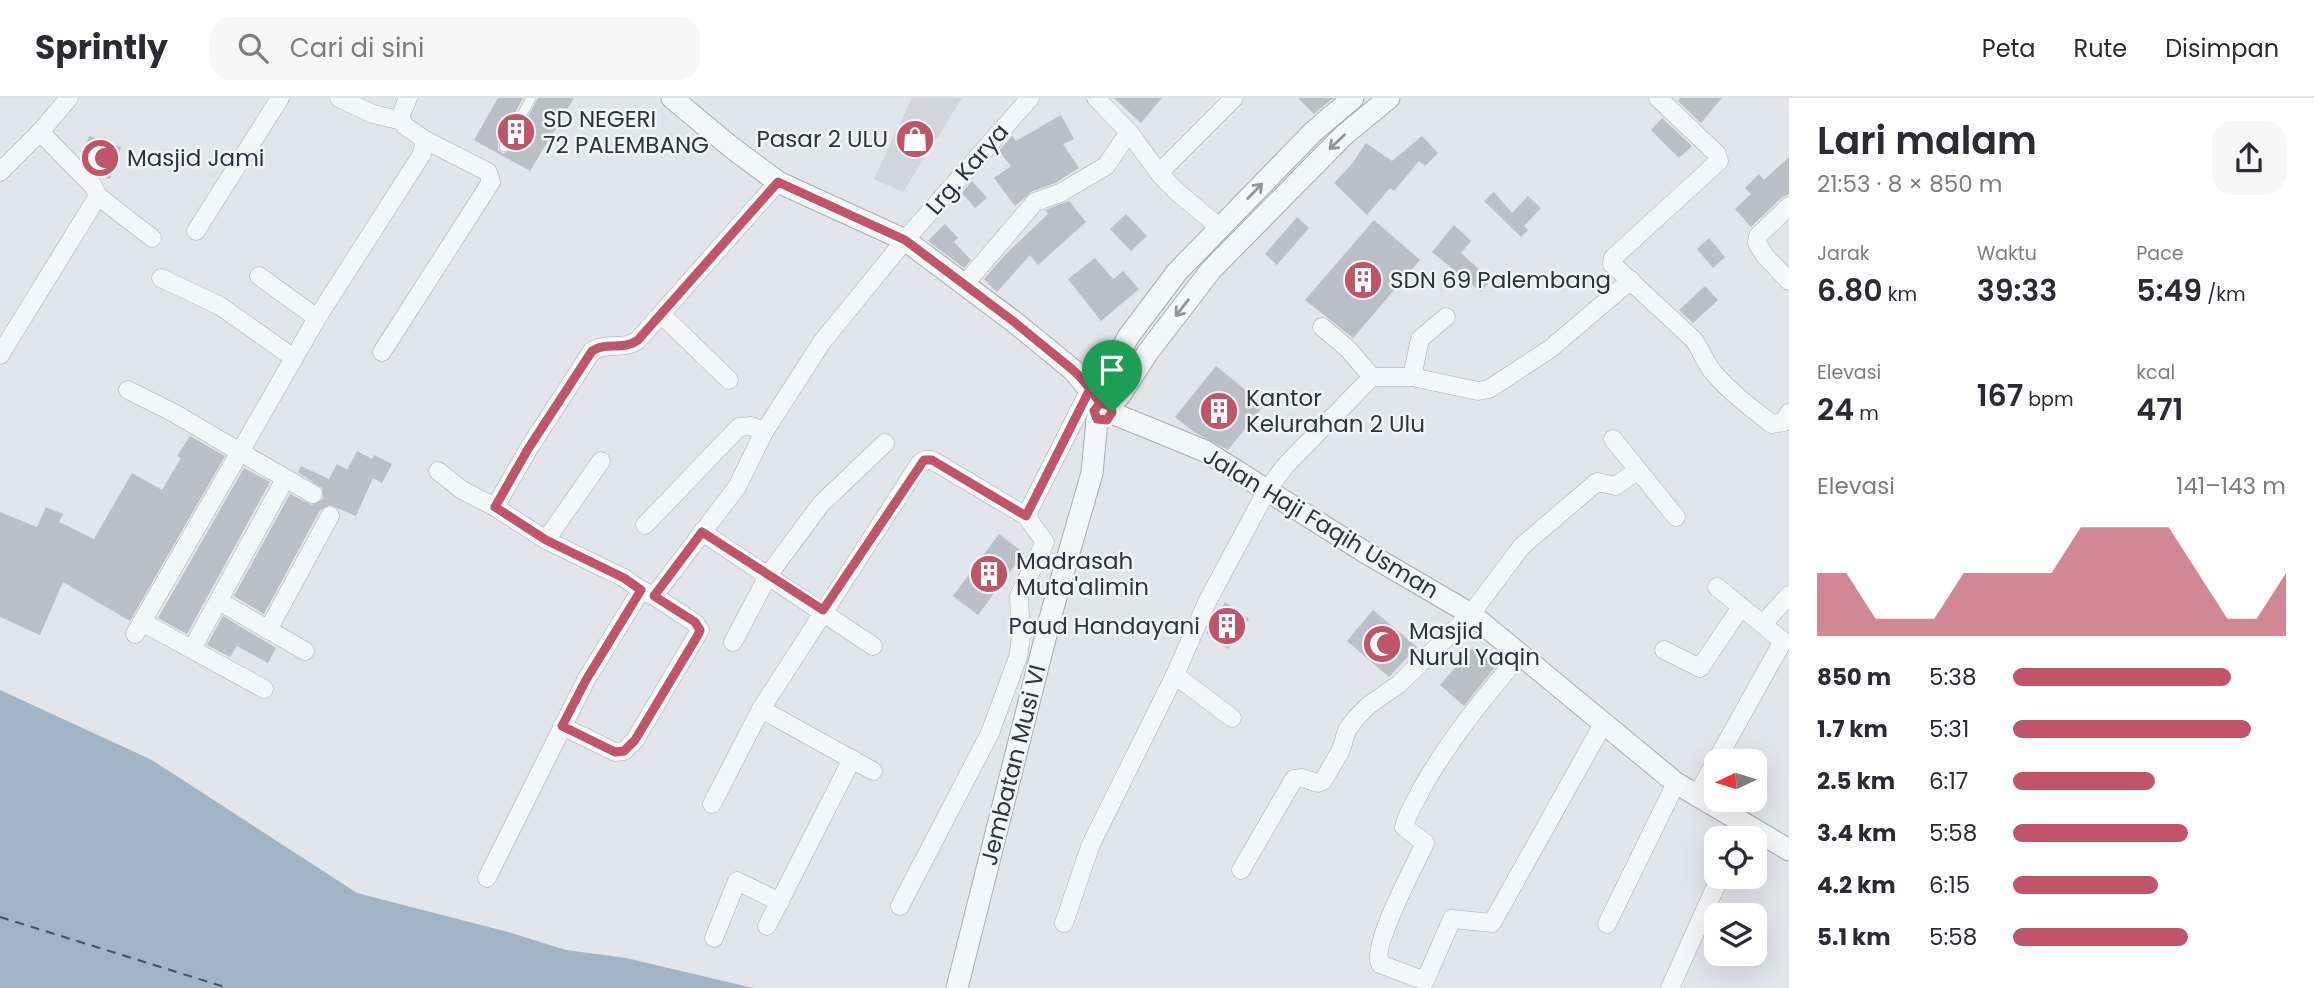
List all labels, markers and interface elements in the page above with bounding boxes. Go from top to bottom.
search box [210,17,700,80]
text: Sprintly [35,24,168,71]
icon: search [234,29,272,67]
text: Cari di sini [290,30,424,66]
text: Peta [1982,32,2036,65]
text: Rute [2074,32,2127,65]
text: Disimpan [2165,32,2279,65]
place label: SD NEGERI 72 PALEMBANG [543,103,709,161]
building icon: SD NEGERI 72 PALEMBANG [495,111,537,153]
text: Lari malam [1817,114,2037,167]
street label: Lrg. Karya [918,116,1016,222]
shop icon: Pasar 2 ULU [894,118,936,160]
button: share [2212,121,2286,195]
place label: Pasar 2 ULU [757,123,888,155]
one-way arrow [1329,134,1346,151]
mosque icon: Masjid Jami [79,137,121,179]
place label: Masjid Jami [127,142,265,174]
text: 21:53 · 8 × 850 m [1817,168,2002,200]
one-way arrow [1246,183,1263,200]
text: Jarak [1817,240,1870,267]
text: Waktu [1977,240,2037,267]
text: Pace [2136,240,2184,267]
building icon: SDN 69 Palembang [1342,259,1384,301]
place label: SDN 69 Palembang [1390,264,1611,296]
text: 6.80 [1817,269,1883,312]
text: 39:33 [1977,269,2057,312]
text: 5:49 [2136,269,2202,312]
text: km [1883,281,1917,308]
text: /km [2202,281,2246,308]
one-way arrow [1174,299,1189,317]
pin [1082,340,1142,412]
icon: arrive [1093,351,1131,389]
text: Elevasi [1817,359,1881,386]
text: kcal [2136,359,2175,386]
text: 167 [1977,374,2023,417]
place label: Kantor Kelurahan 2 Ulu [1246,382,1425,440]
text: bpm [2023,386,2074,413]
text: 24 [1817,388,1854,431]
text: 471 [2136,388,2183,431]
building icon: Kantor Kelurahan 2 Ulu [1198,390,1240,432]
text: m [1854,400,1879,427]
street label: Jalan Haji Faqih Usman [1197,440,1445,606]
text: Elevasi [1817,470,1895,502]
text: 141–143 m [2176,470,2286,502]
place label: Madrasah Muta'alimin [1016,545,1149,603]
building icon: Madrasah Muta'alimin [968,553,1010,595]
building icon: Paud Handayani [1206,605,1248,647]
place label: Paud Handayani [1009,610,1200,642]
place label: Masjid Nurul Yaqin [1409,615,1540,673]
mosque icon: Masjid Nurul Yaqin [1361,623,1403,665]
street label: Jembatan Musi VI [973,661,1053,869]
text: 850 m [1817,661,1891,693]
text: 5:38 [1929,661,1976,693]
text: 1.7 km [1817,713,1888,745]
text: 5:31 [1929,713,1969,745]
north arrow [1704,749,1768,812]
map controls [1704,749,1767,966]
text: 2.5 km [1817,765,1895,797]
text: 6:17 [1929,765,1968,797]
text: 3.4 km [1817,817,1896,849]
text: 5:58 [1929,817,1977,849]
button: locate [1704,826,1767,889]
text: 4.2 km [1817,869,1896,901]
text: 6:15 [1929,869,1970,901]
button: layers [1704,903,1767,966]
text: 5.1 km [1817,921,1891,953]
text: 5:58 [1929,921,1977,953]

